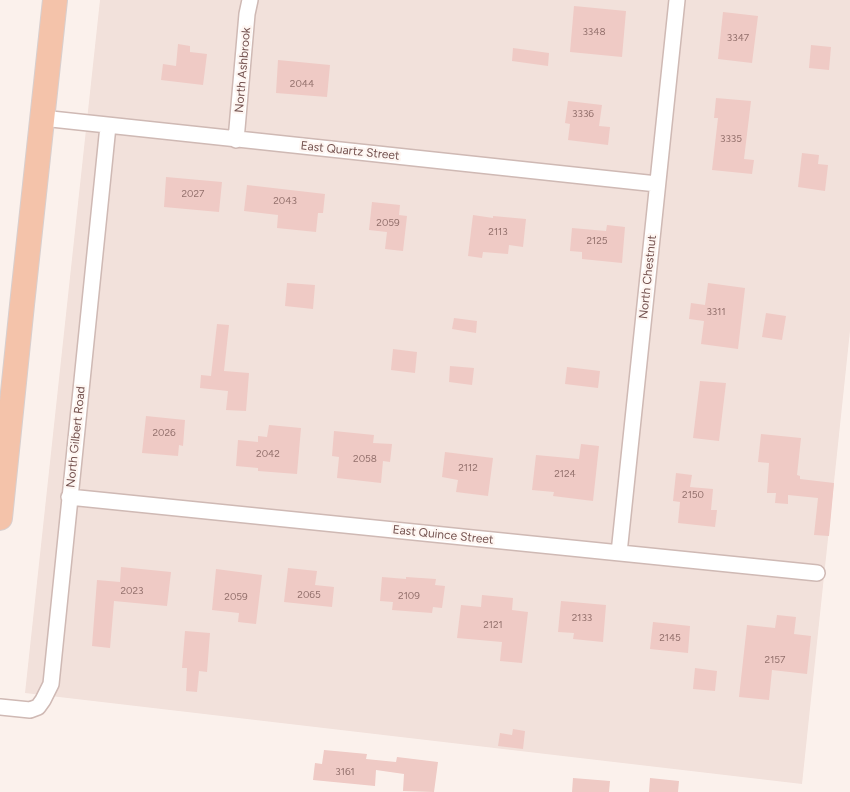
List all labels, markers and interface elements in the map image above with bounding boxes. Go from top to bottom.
house number: 3348 [582,26,606,38]
street label: North Ashbrook [232,27,254,113]
house number: 3347 [727,32,749,44]
house number: 2044 [290,78,314,90]
house number: 3336 [572,108,594,120]
house number: 3335 [720,133,742,145]
street label: East Quartz Street [300,139,400,163]
house number: 2027 [182,188,204,200]
house number: 2043 [273,195,297,207]
house number: 2059 [376,217,400,229]
house number: 2113 [488,226,508,238]
street label: North Chestnut [636,234,660,320]
house number: 2125 [586,235,608,247]
house number: 3311 [706,306,726,318]
street label: North Gilbert Road [64,386,88,488]
house number: 2026 [152,427,176,439]
house number: 2042 [256,448,280,460]
house number: 2058 [353,453,377,465]
house number: 2112 [458,462,478,474]
house number: 2124 [554,468,576,480]
house number: 2150 [682,489,704,501]
street label: East Quince Street [392,523,494,547]
house number: 2023 [120,585,144,597]
house number: 2065 [297,589,321,601]
house number: 2109 [398,590,420,602]
house number: 2059 [224,591,248,603]
house number: 2133 [572,612,592,624]
house number: 2121 [483,619,503,631]
house number: 2145 [659,632,681,644]
house number: 2157 [765,654,785,666]
house number: 3161 [335,766,355,778]

